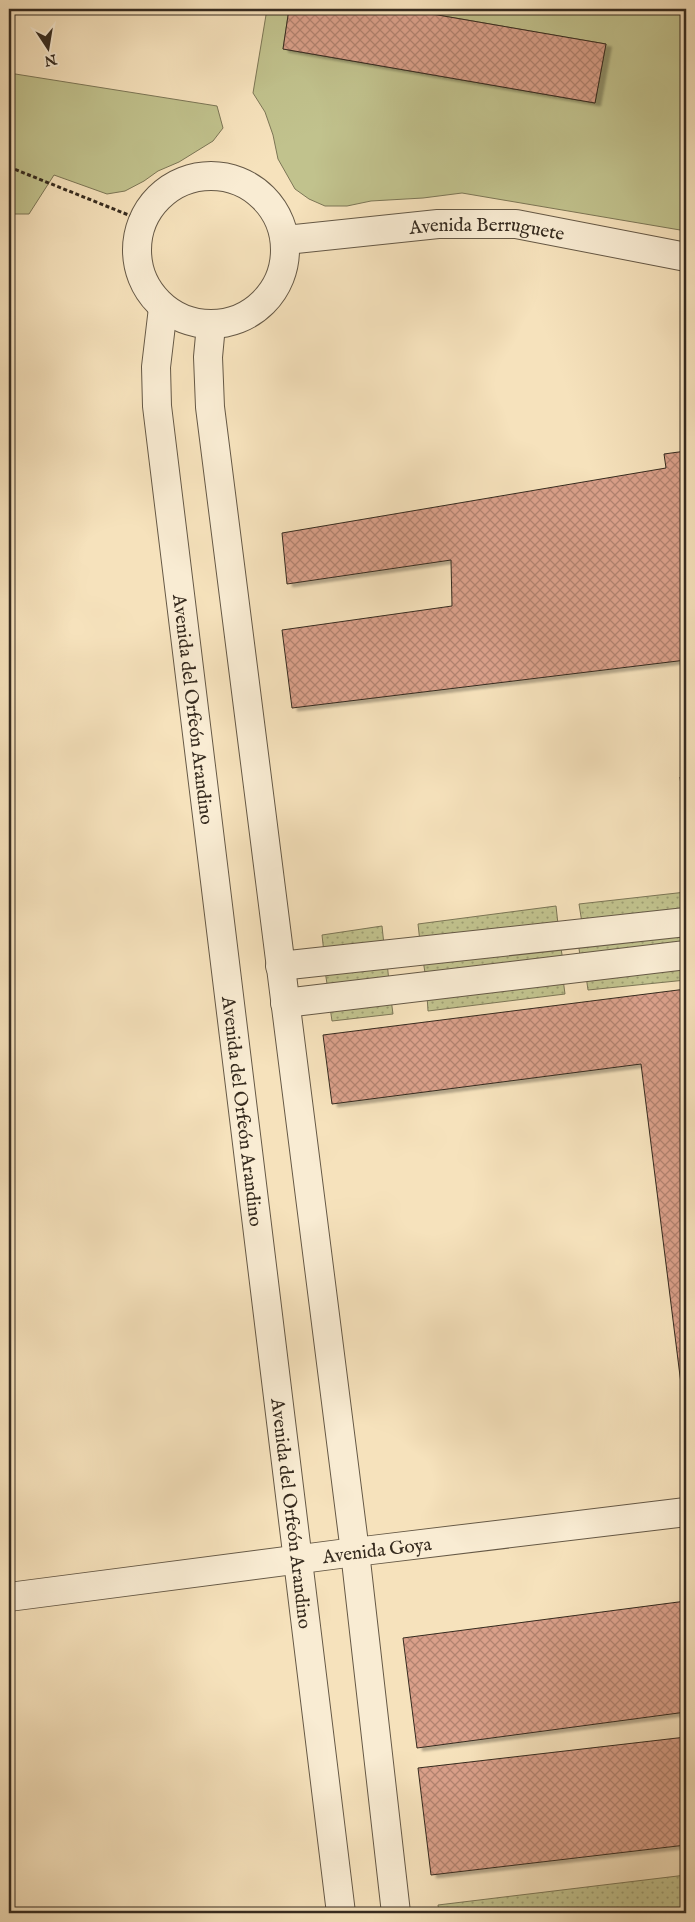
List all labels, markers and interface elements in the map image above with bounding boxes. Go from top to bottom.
north arrow [22,22,72,72]
text: N [43,49,59,70]
street label: Avenida Berruguete [407,213,567,247]
street label: Avenida del Orfeón Arandino [166,592,218,826]
street label: Avenida del Orfeón Arandino [215,994,267,1228]
street label: Avenida del Orfeón Arandino [264,1396,316,1630]
street label: Avenida Goya [320,1533,434,1570]

